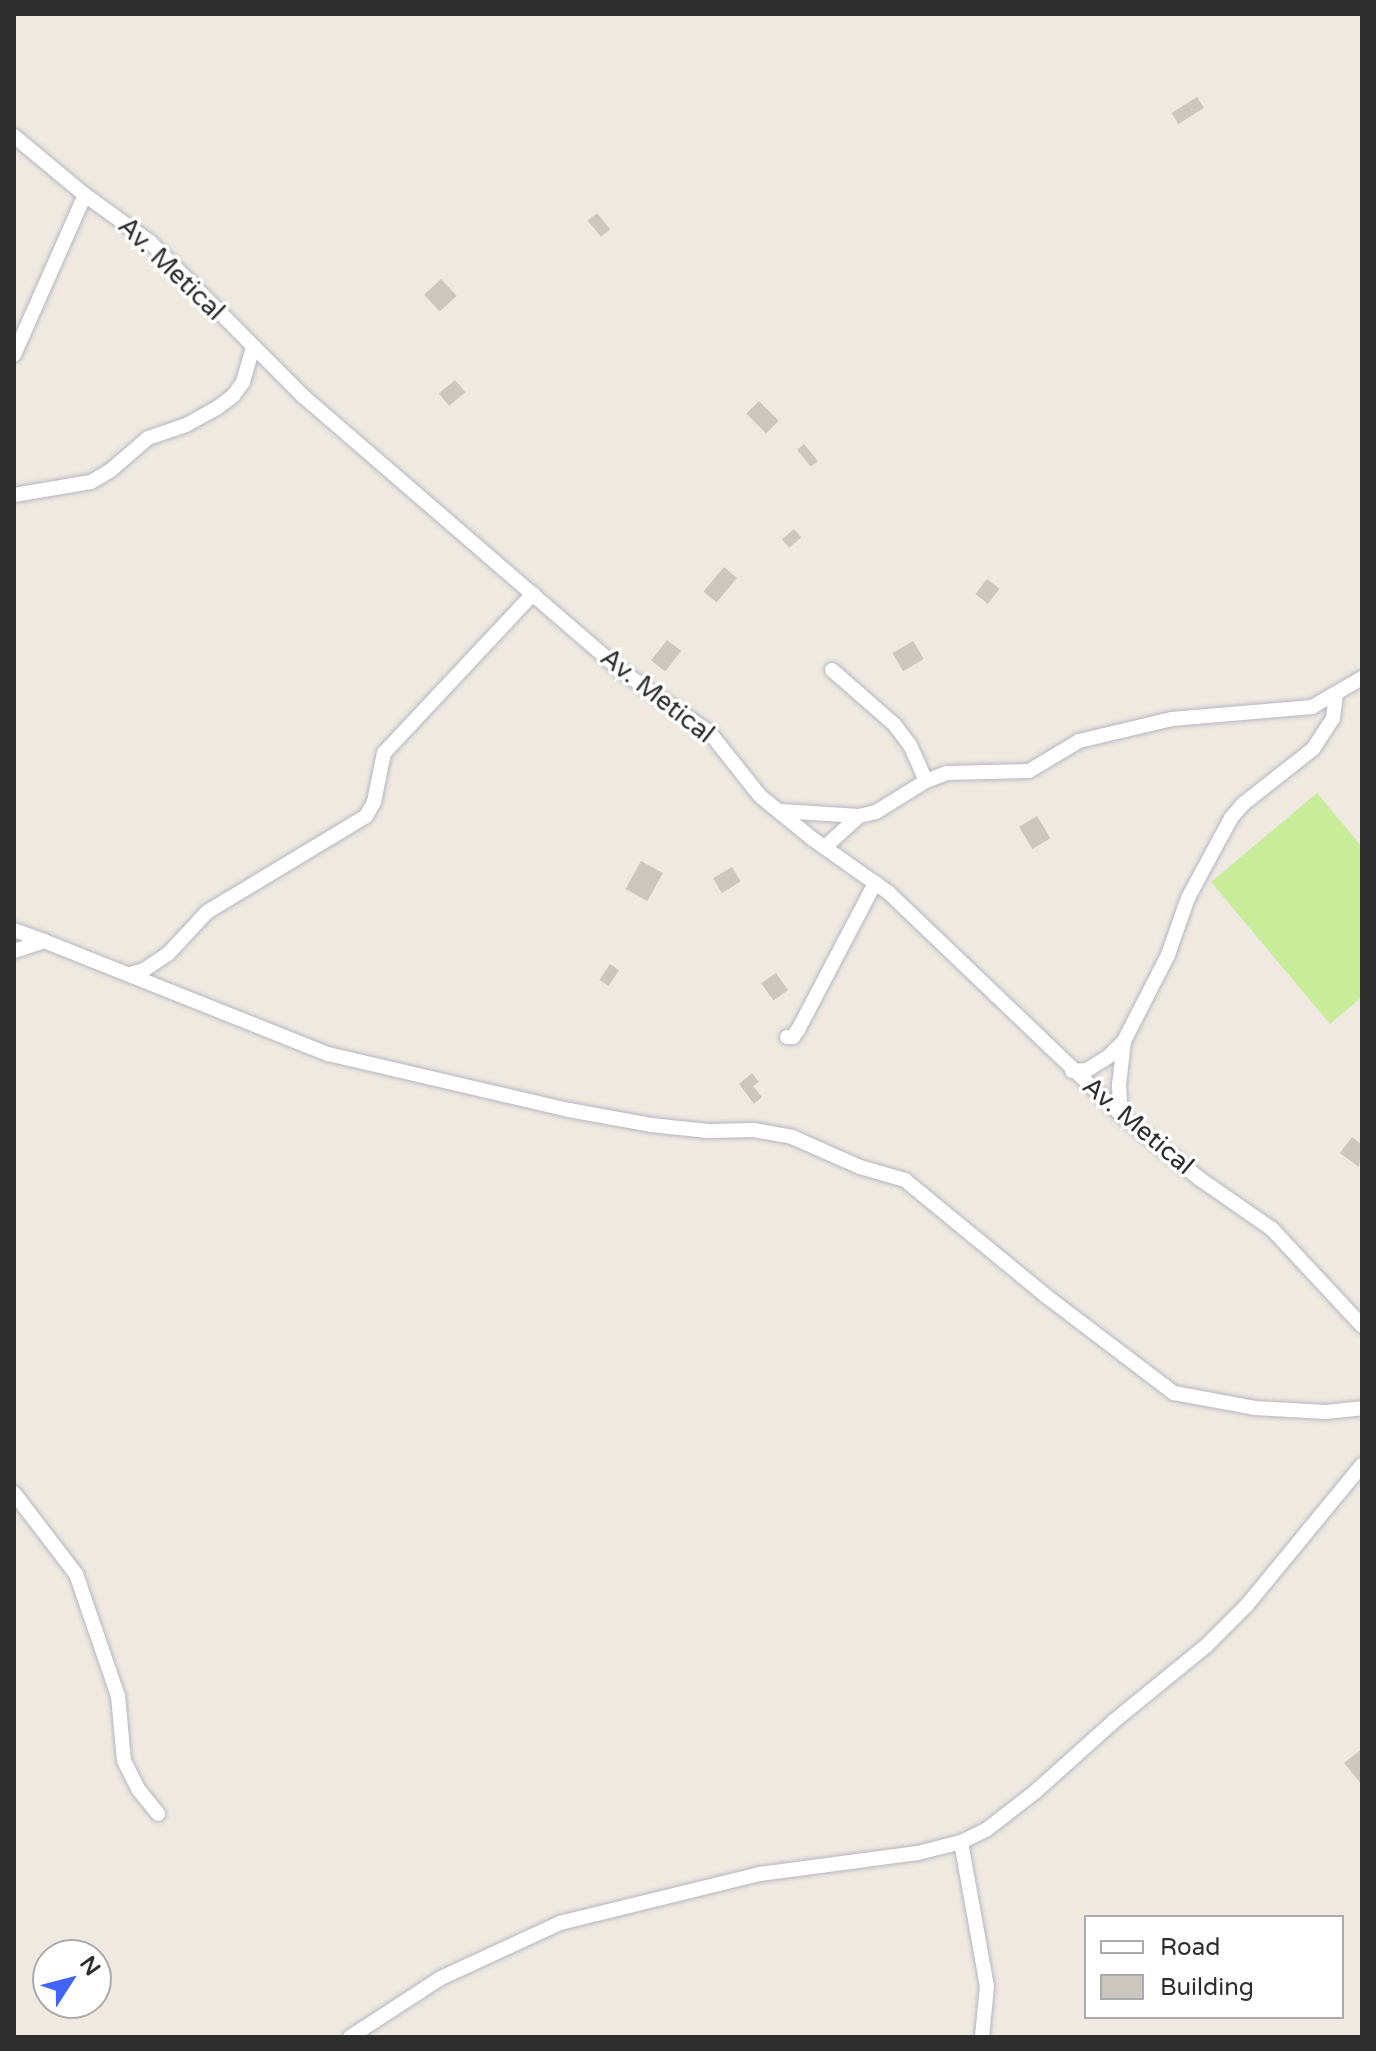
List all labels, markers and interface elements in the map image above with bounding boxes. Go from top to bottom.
street label: Av. Metical [111,211,231,327]
street label: Av. Metical [594,642,720,750]
street label: Av. Metical [1076,1070,1200,1182]
legend [1084,1915,1344,2019]
text: Road [1160,1933,1220,1962]
north arrow [32,1939,112,2019]
text: N [74,1951,106,1981]
text: Building [1160,1973,1254,2002]

